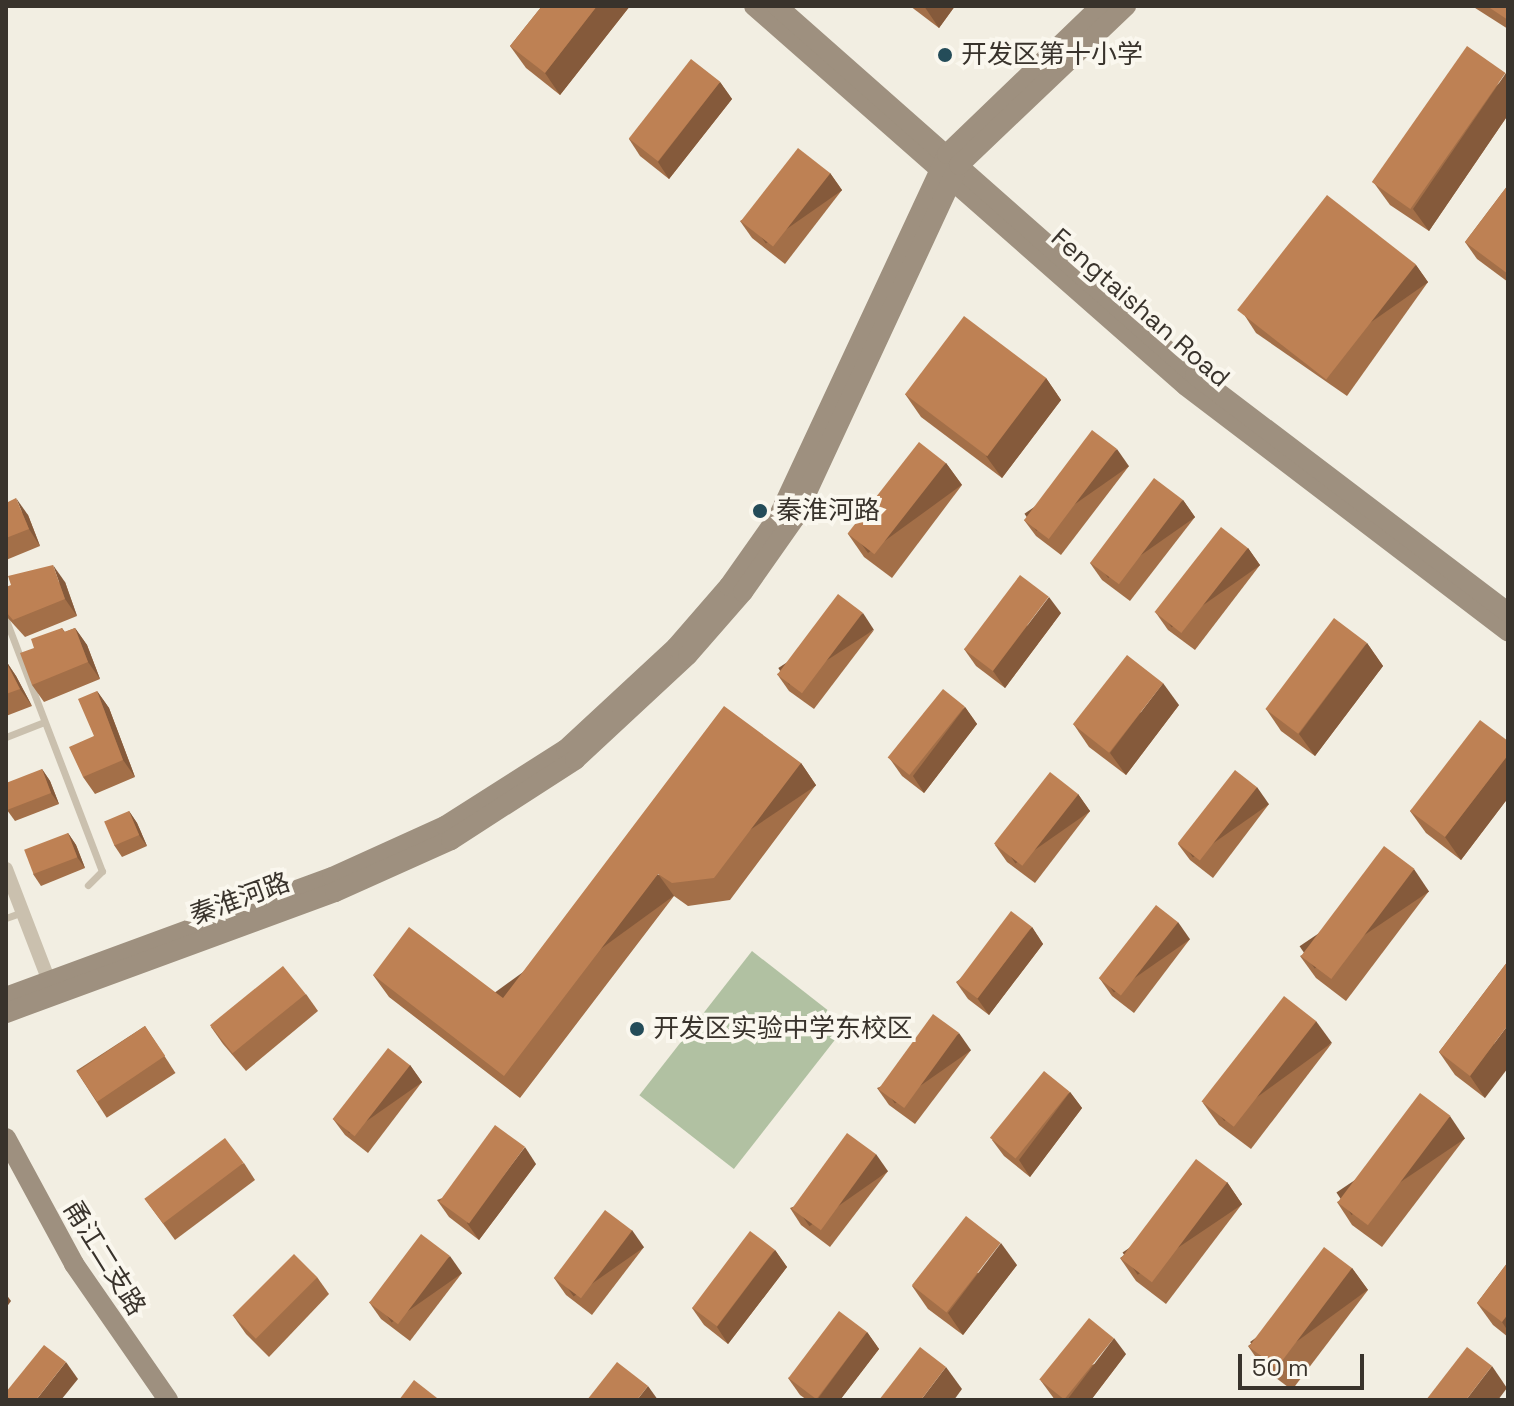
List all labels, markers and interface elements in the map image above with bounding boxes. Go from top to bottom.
place label: 开发区第十小学 [961,39,1143,71]
marker: 开发区第十小学 [936,46,954,64]
street label: Fengtaishan Road [1044,222,1236,394]
place label: 秦淮河路 [776,495,880,527]
marker: 秦淮河路 [751,502,769,520]
street label: 秦淮河路 [186,867,294,931]
place label: 开发区实验中学东校区 [653,1013,913,1045]
marker: 开发区实验中学东校区 [628,1020,646,1038]
street label: 甬江二支路 [56,1195,152,1321]
scale bar [1242,1338,1368,1388]
text: 50 m [1252,1352,1309,1383]

